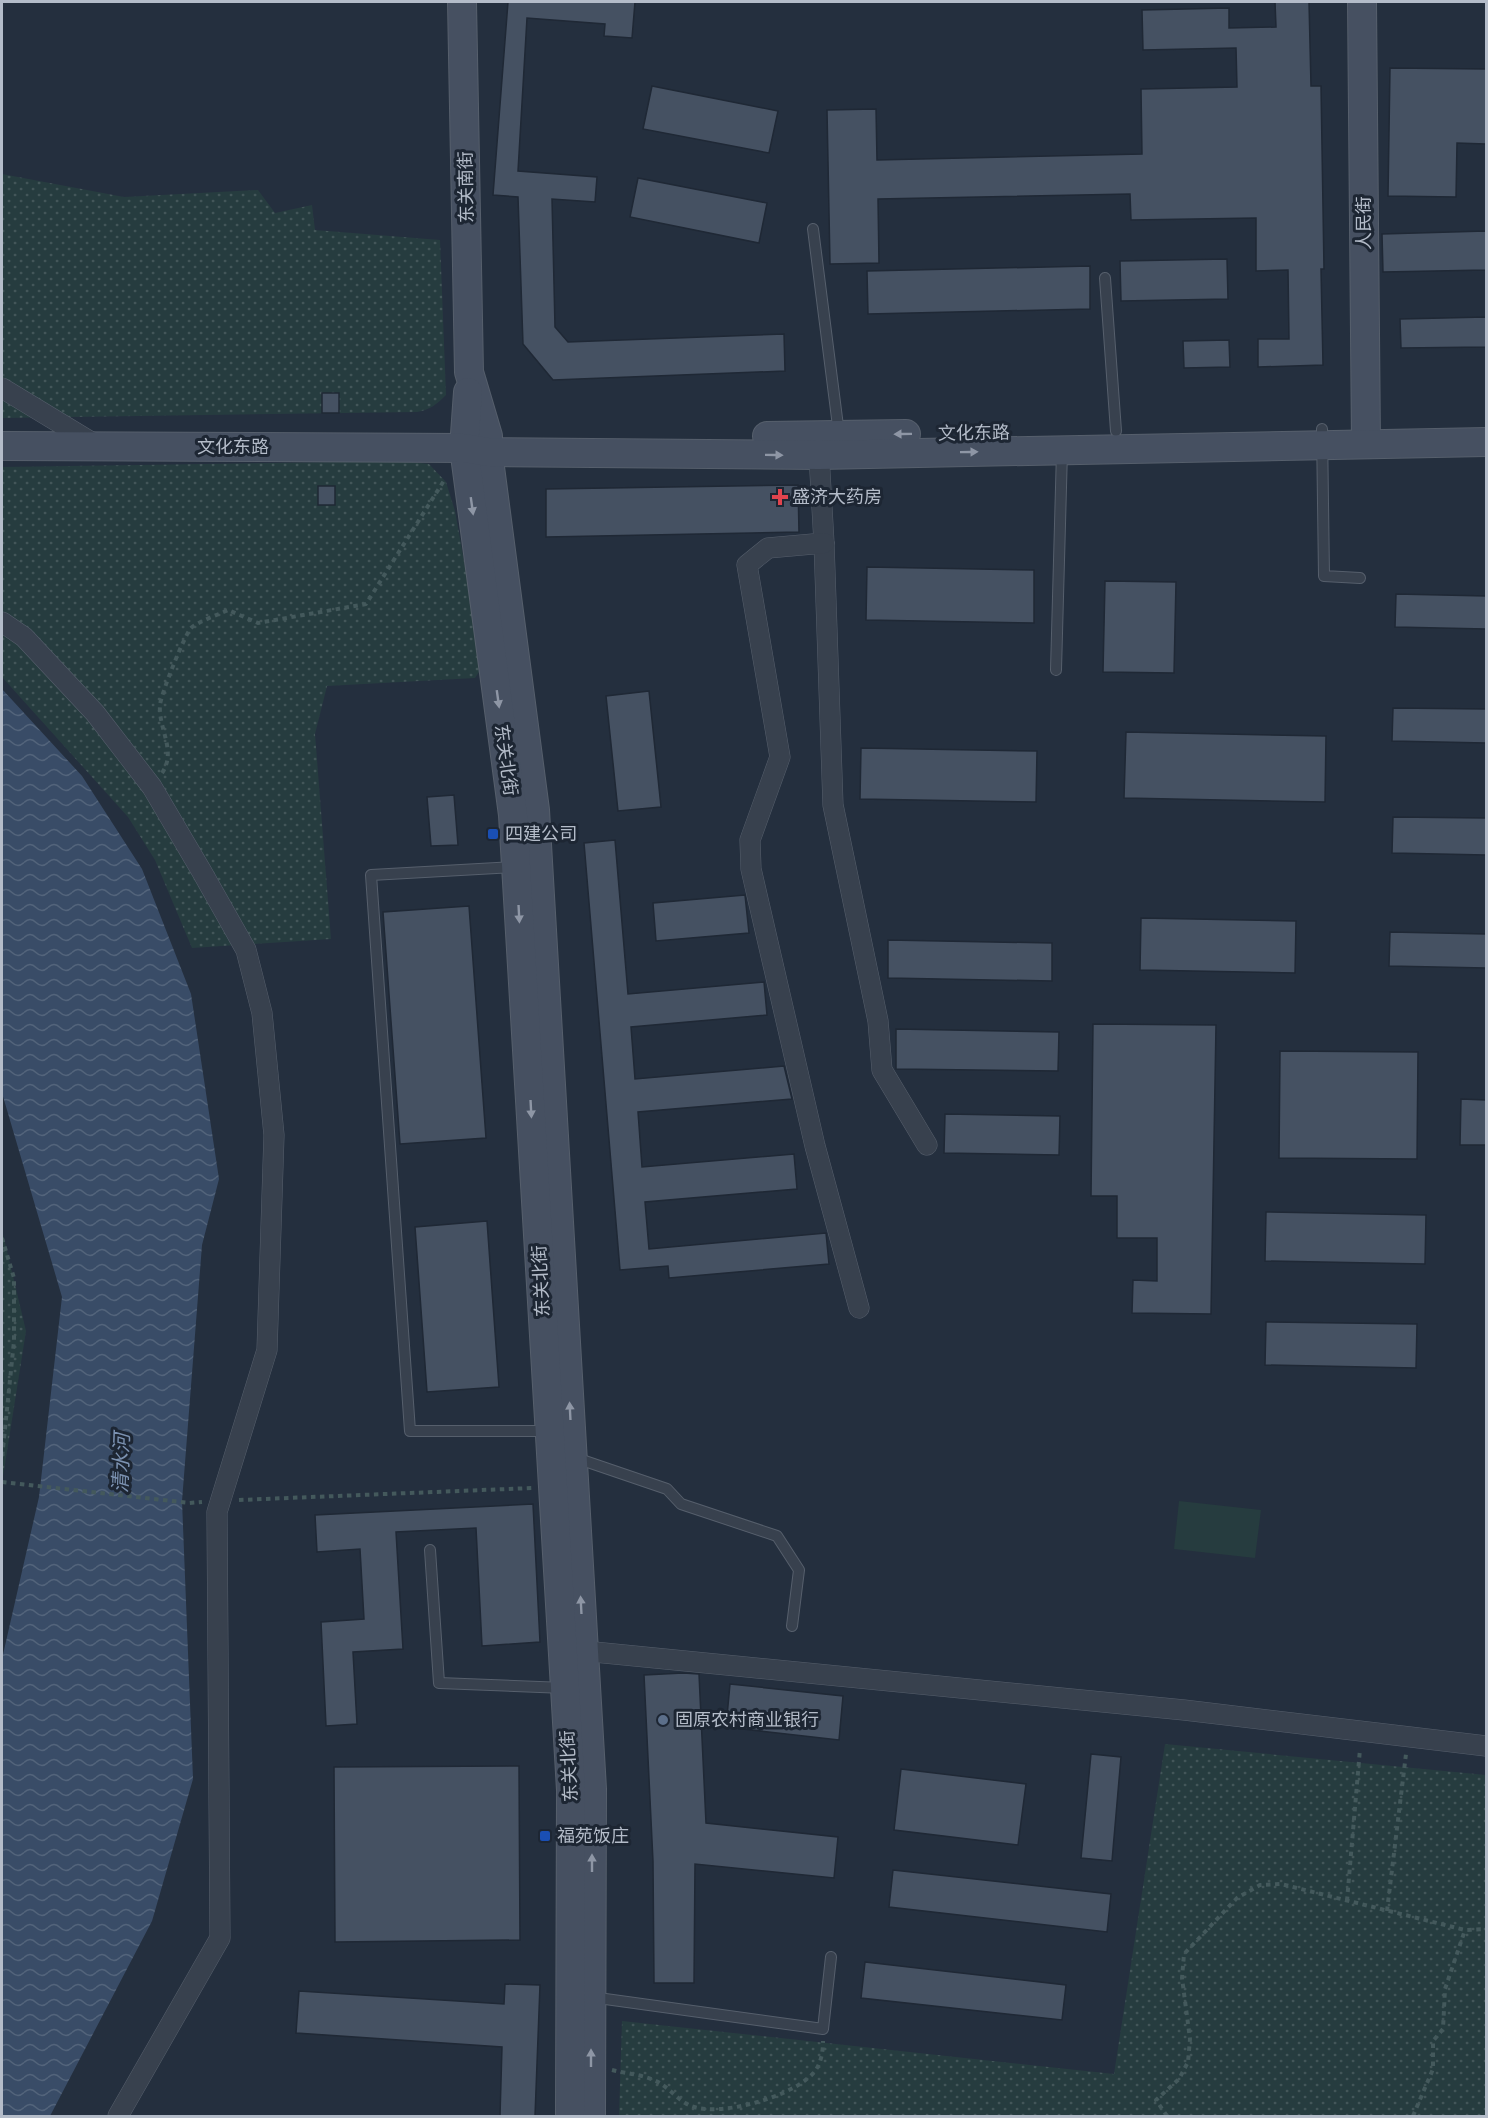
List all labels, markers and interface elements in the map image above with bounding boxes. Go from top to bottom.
street label: 东关南街 [454,151,478,223]
street label: 人民街 [1353,196,1375,250]
street label: 文化东路 [938,421,1010,445]
one-way arrow [894,429,913,439]
street label: 文化东路 [197,436,269,458]
one-way arrow [960,447,979,457]
one-way arrow [765,450,784,460]
place label: 盛济大药房 [792,486,882,508]
marker: 盛济大药房 [773,490,787,504]
one-way arrow [467,496,477,515]
one-way arrow [493,690,502,709]
street label: 东关北街 [490,723,522,797]
place label: 四建公司 [505,823,577,845]
marker: 四建公司 [486,827,500,841]
one-way arrow [514,905,524,924]
one-way arrow [526,1099,535,1118]
street label: 东关北街 [528,1244,554,1318]
one-way arrow [565,1401,574,1420]
water label: 清水河 [109,1429,135,1493]
one-way arrow [576,1596,586,1615]
place label: 固原农村商业银行 [675,1709,819,1731]
marker: 固原农村商业银行 [656,1713,670,1727]
street label: 东关北街 [556,1729,582,1803]
place label: 福苑饭庄 [557,1825,629,1847]
marker: 福苑饭庄 [538,1829,552,1843]
one-way arrow [587,1854,597,1873]
one-way arrow [586,2049,596,2068]

